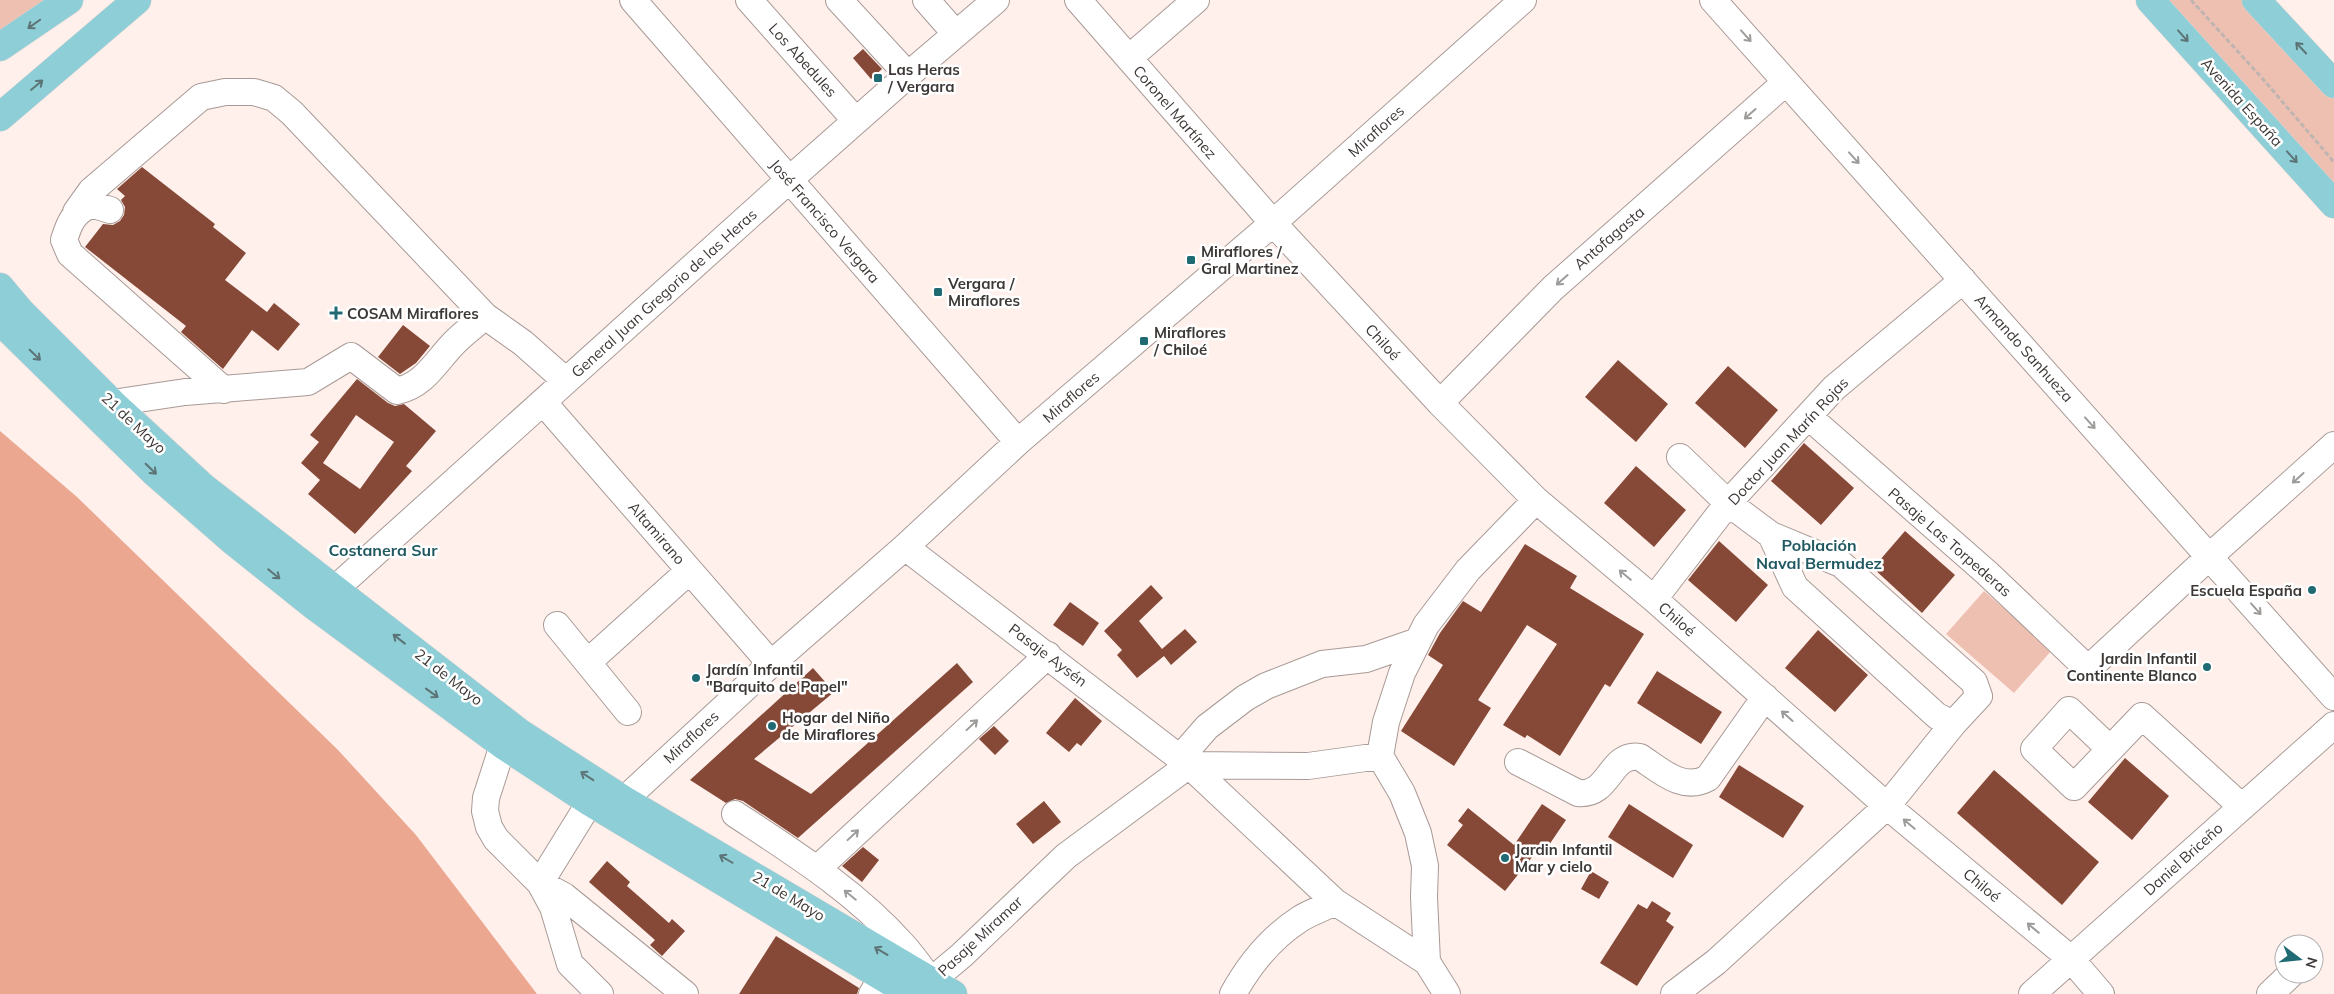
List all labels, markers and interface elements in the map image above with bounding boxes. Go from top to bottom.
one-way arrow [27,19,41,29]
street label: Los Abedules [765,19,841,101]
one-way arrow [1740,30,1751,43]
one-way arrow [2177,30,2189,43]
one-way arrow [2295,42,2307,55]
street label: Avenida España [2197,54,2287,150]
place label: Las Heras / Vergara [887,60,960,96]
street label: Coronel Martínez [1129,61,1221,163]
marker: Las Heras / Vergara [872,72,884,84]
one-way arrow [30,80,43,91]
street label: Miraflores [1344,101,1408,161]
one-way arrow [1743,108,1756,120]
one-way arrow [1848,151,1859,164]
one-way arrow [2286,151,2297,164]
street label: José Francisco Vergara [766,155,884,287]
street label: Antofagasta [1570,202,1648,274]
street label: General Juan Gregorio de las Heras [567,205,761,381]
place label: Miraflores / Gral Martinez [1201,242,1299,278]
marker: Miraflores / Gral Martinez [1185,254,1197,266]
place label: Vergara / Miraflores [947,274,1020,310]
one-way arrow [1556,274,1569,286]
marker: Vergara / Miraflores [932,286,944,298]
street label: Armando Sanhueza [1971,290,2077,406]
place label: COSAM Miraflores [347,304,479,323]
marker: COSAM Miraflores [329,306,343,320]
street label: Chiloé [1361,320,1405,364]
place label: Miraflores / Chiloé [1153,323,1226,359]
marker: Miraflores / Chiloé [1138,335,1150,347]
one-way arrow [29,349,41,361]
street label: Miraflores [1039,367,1103,427]
street label: Doctor Juan Marín Rojas [1724,373,1852,509]
street label: 21 de Mayo [98,388,170,458]
one-way arrow [2084,416,2096,429]
one-way arrow [144,463,157,475]
one-way arrow [2291,472,2304,484]
street label: Pasaje Las Torpederas [1884,483,2016,601]
street label: Altamirano [624,498,690,568]
district label: Población Naval Bermudez [1756,535,1882,573]
district label: Costanera Sur [329,540,438,560]
one-way arrow [267,569,280,580]
one-way arrow [1619,569,1632,580]
place label: Escuela España [2190,581,2302,600]
marker: Escuela España [2306,584,2318,596]
street label: Chiloé [1655,598,1699,640]
one-way arrow [2250,603,2262,616]
street label: Pasaje Aysén [1005,619,1091,691]
one-way arrow [393,633,406,644]
street label: 21 de Mayo [411,645,487,709]
place label: Jardin Infantil Continente Blanco [2067,649,2197,685]
place label: Jardín Infantil "Barquito de Papel" [706,660,848,696]
marker: Jardin Infantil Continente Blanco [2201,661,2213,673]
marker: Jardín Infantil "Barquito de Papel" [690,672,702,684]
one-way arrow [425,688,439,698]
street label: Miraflores [659,707,723,767]
place label: Hogar del Niño de Miraflores [782,708,890,744]
one-way arrow [1780,711,1793,722]
one-way arrow [966,719,979,731]
marker: Hogar del Niño de Miraflores [766,720,778,732]
one-way arrow [580,770,594,780]
one-way arrow [1902,818,1915,829]
street label: Daniel Briceño [2139,818,2227,900]
one-way arrow [847,829,860,841]
place label: Jardin Infantil Mar y cielo [1515,840,1613,876]
marker: Jardin Infantil Mar y cielo [1499,852,1511,864]
one-way arrow [719,854,734,864]
street label: Chiloé [1959,864,2005,906]
street label: 21 de Mayo [749,867,829,925]
one-way arrow [844,890,857,901]
street label: Pasaje Miramar [934,892,1027,980]
one-way arrow [2027,922,2040,934]
north arrow [2274,934,2324,984]
one-way arrow [874,946,888,956]
text: N [2301,955,2322,970]

